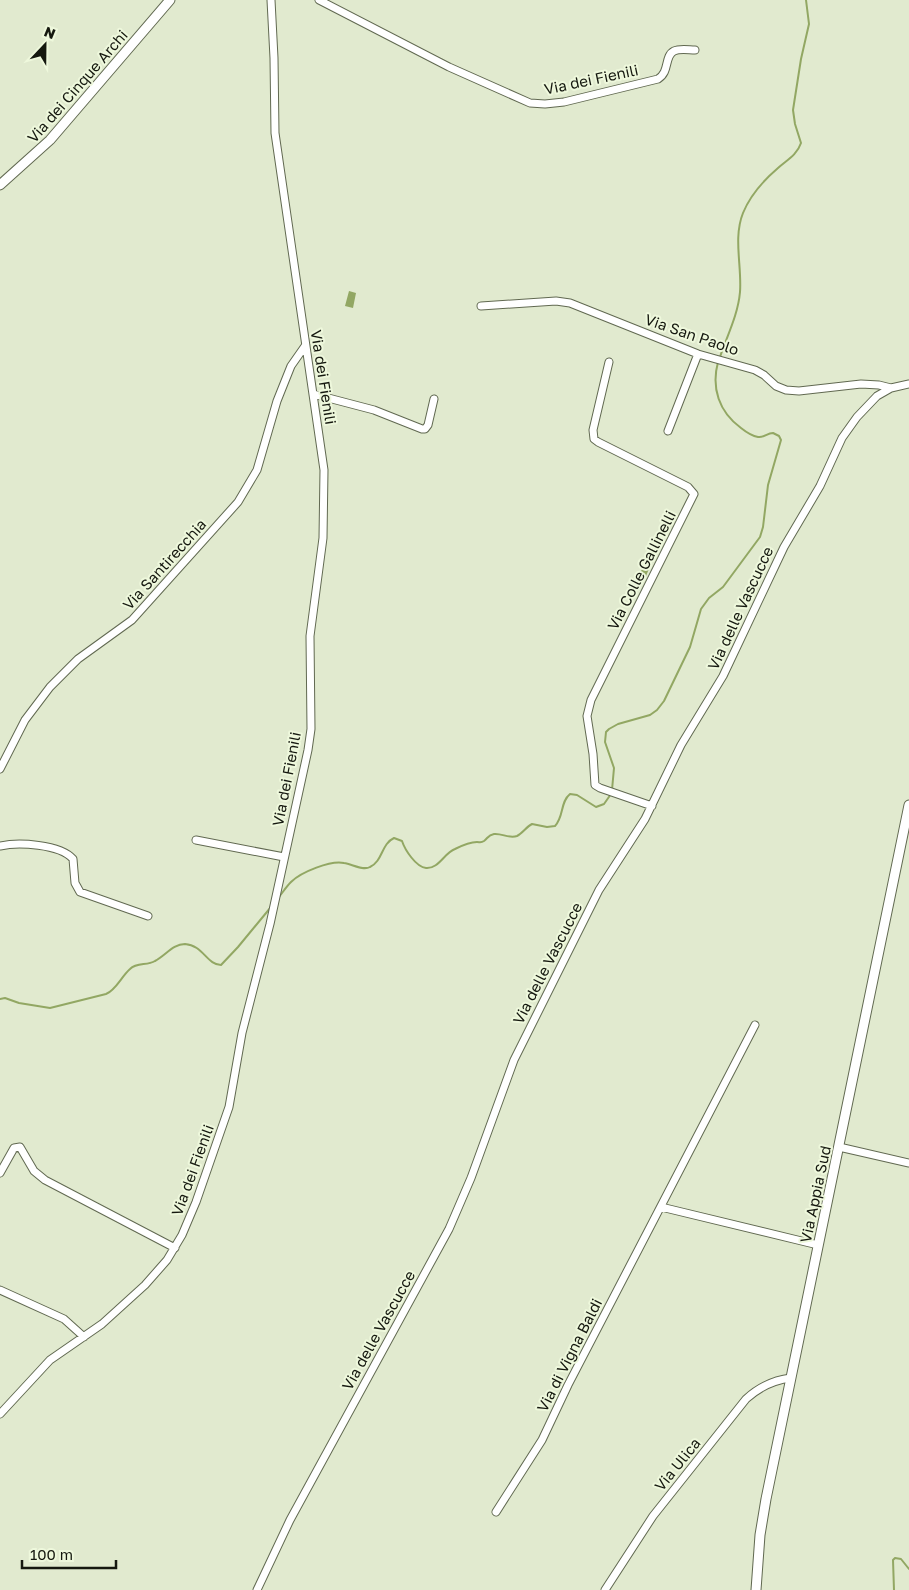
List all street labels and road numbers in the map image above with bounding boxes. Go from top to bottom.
street label: Via dei Cinque Archi [23,26,131,146]
street label: Via dei Fienili [542,60,640,98]
street label: Via San Paolo [643,310,741,358]
street label: Via dei Fienili [308,328,340,426]
street label: Via Colle Gallinelli [603,507,679,633]
street label: Via Santirecchia [119,515,209,613]
street label: Via delle Vascucce [704,543,777,673]
street label: Via dei Fienili [268,730,304,828]
street label: Via delle Vascucce [509,899,586,1027]
street label: Via dei Fienili [167,1122,217,1218]
street label: Via Appia Sud [796,1144,834,1244]
street label: Via delle Vascucce [338,1267,418,1393]
street label: Via di Vigna Baldi [533,1295,605,1415]
street label: Via Ulica [650,1434,704,1494]

